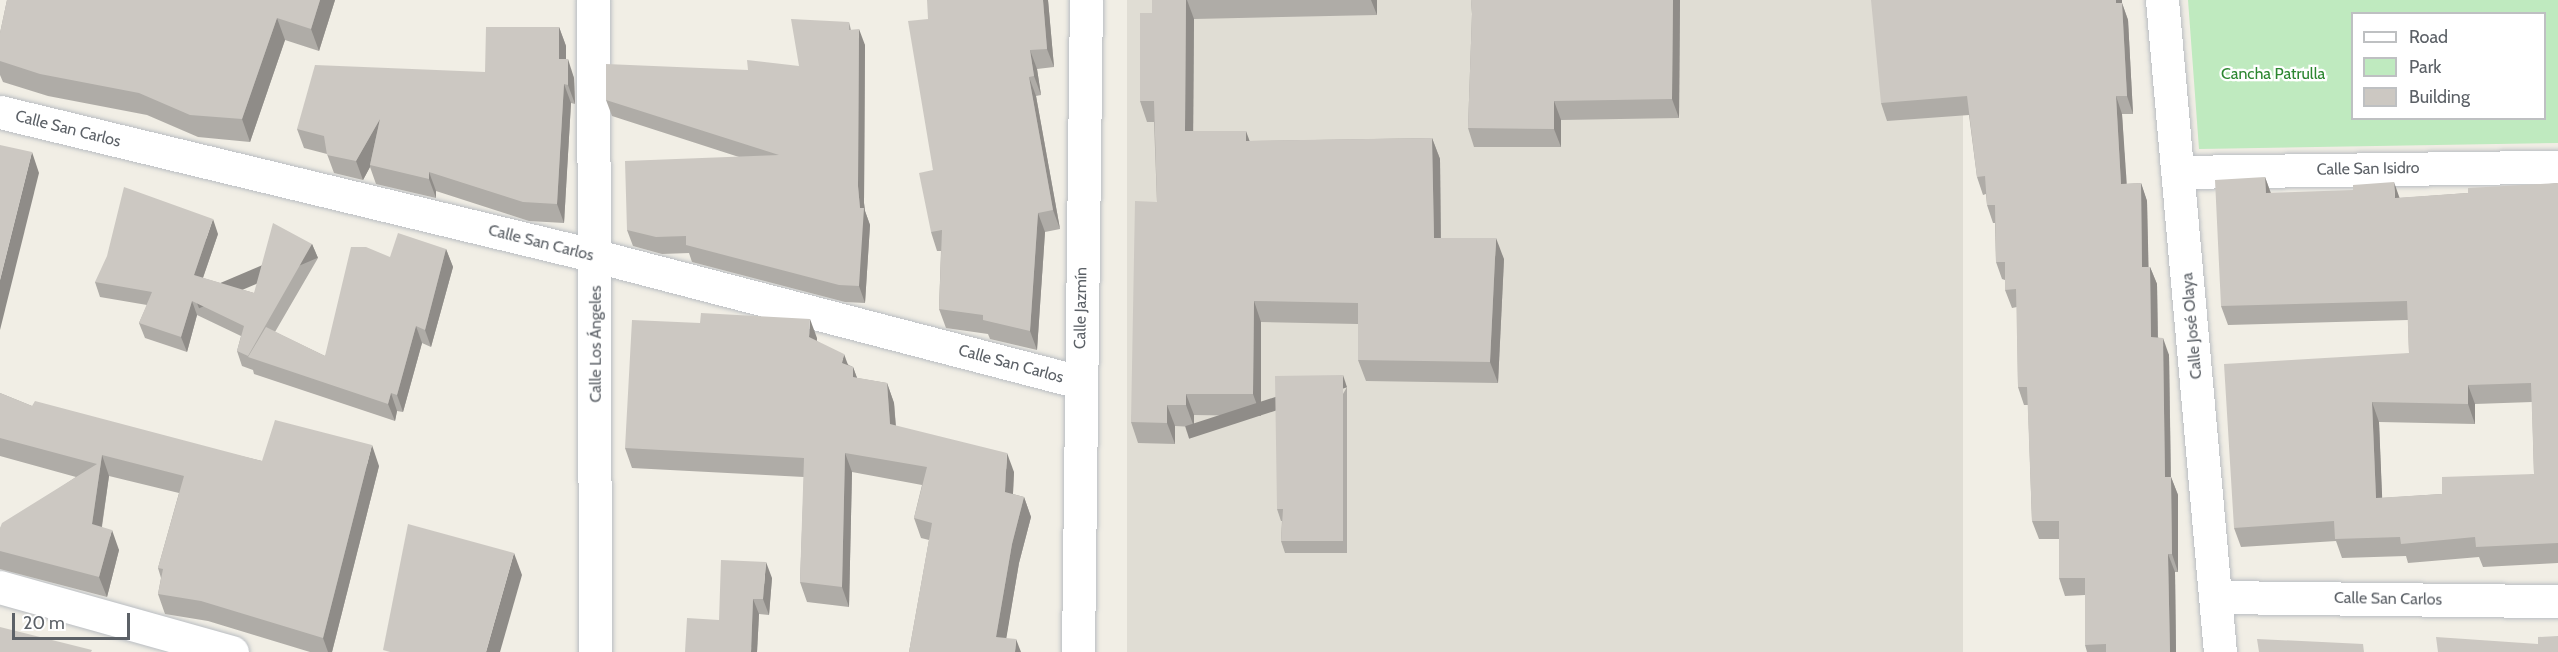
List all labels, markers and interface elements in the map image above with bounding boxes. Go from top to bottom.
legend [2351,12,2546,120]
text: Road [2409,26,2448,48]
text: Park [2409,56,2441,78]
park label: Cancha Patrulla [2221,64,2325,84]
text: Building [2409,86,2470,108]
street label: Calle San Carlos [13,107,123,151]
street label: Calle San Isidro [2316,159,2420,179]
street label: Calle San Carlos [486,221,596,265]
street label: Calle Jazmín [1071,267,1091,349]
street label: Calle José Olaya [2178,272,2206,380]
street label: Calle Los Ángeles [586,285,606,403]
street label: Calle San Carlos [956,341,1066,387]
street label: Calle San Carlos [2334,588,2442,610]
scale bar [15,601,134,639]
text: 20 m [23,612,65,634]

